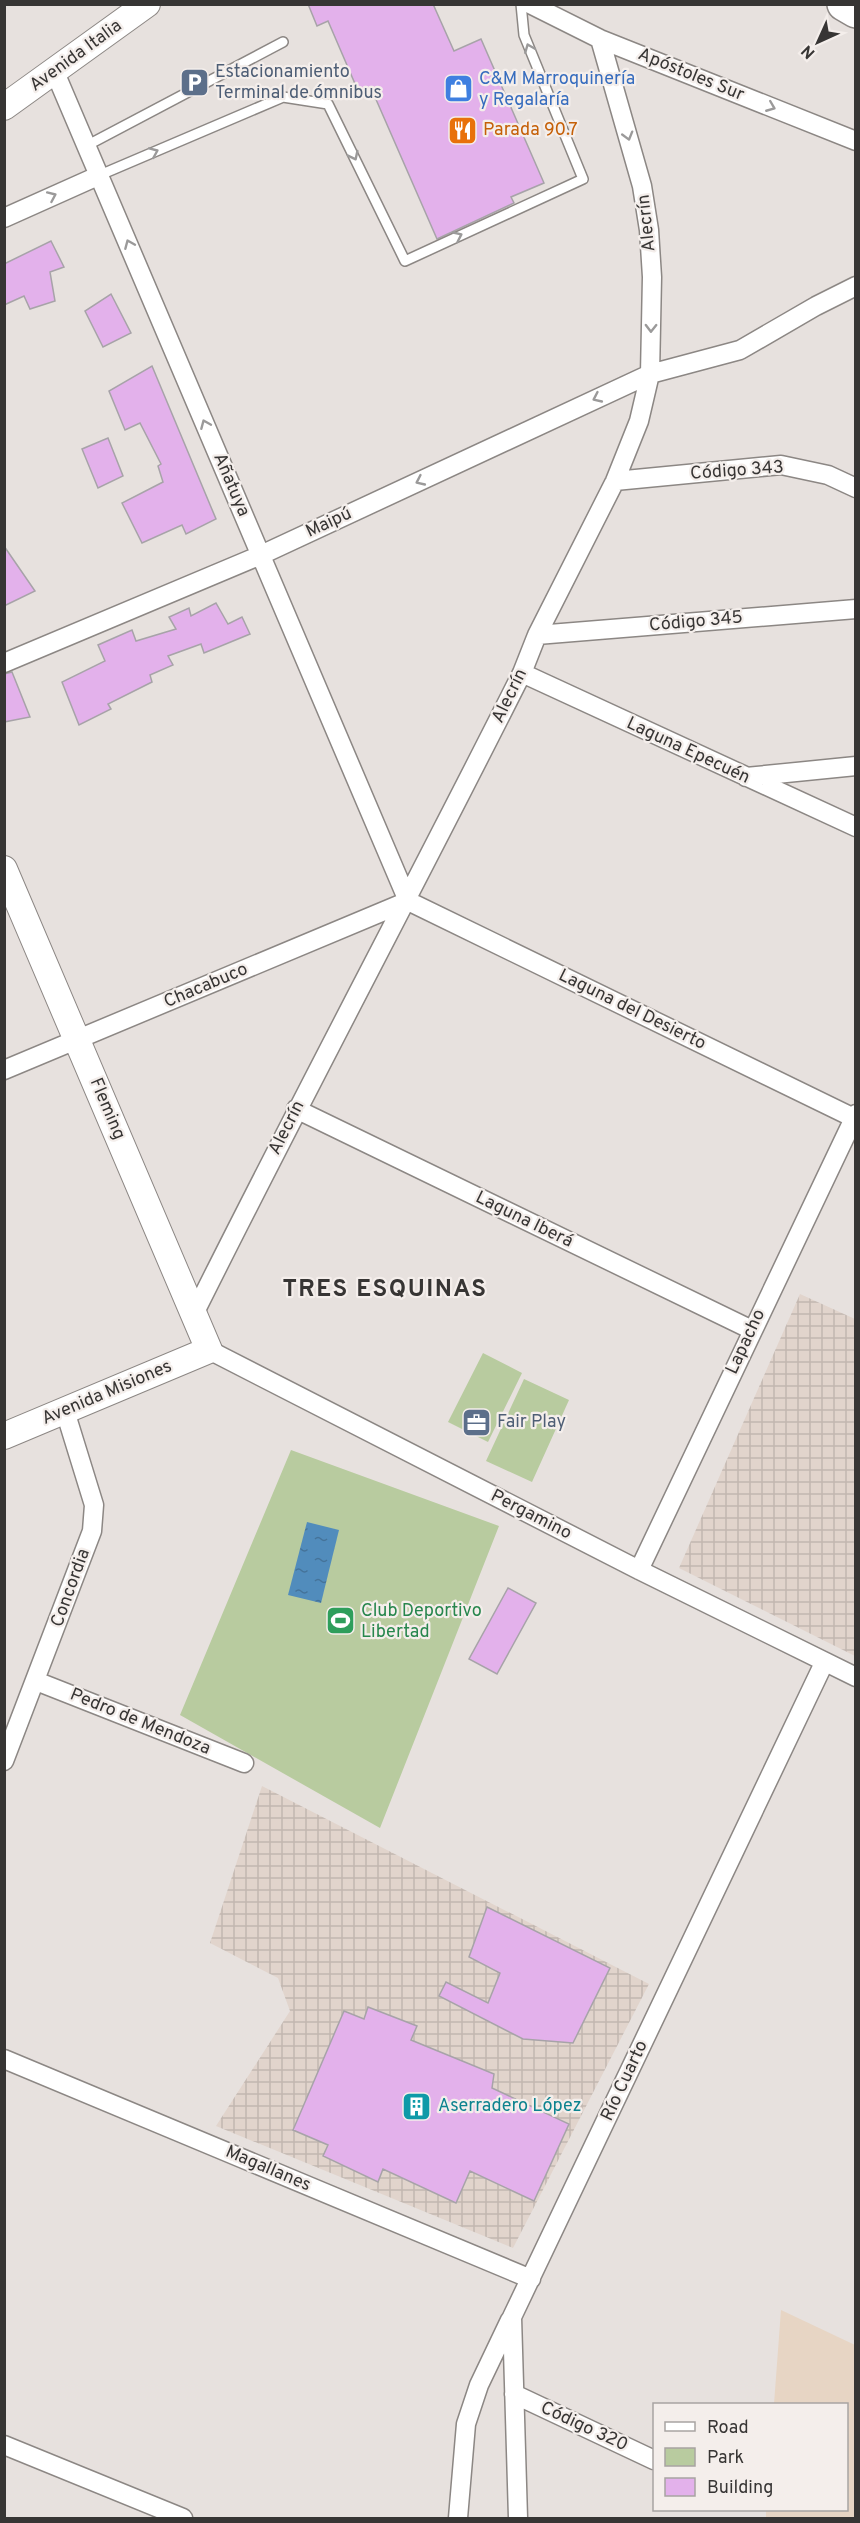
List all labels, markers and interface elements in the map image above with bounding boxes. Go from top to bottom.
north arrow [788,12,848,72]
street label: Avenida Italia [25,15,127,97]
text: N [798,40,820,62]
one-way arrow [524,43,536,54]
street label: Apóstoles Sur [634,43,748,107]
place label: Estacionamiento Terminal de ómnibus [215,61,382,105]
parking icon: Estacionamiento Terminal de ómnibus [178,66,210,98]
place label: C&M Marroquinería y Regalaría [479,68,635,112]
shop icon: C&M Marroquinería y Regalaría [442,73,474,105]
one-way arrow [766,100,776,113]
restaurant icon: Parada 90.7 [446,114,478,146]
place label: Parada 90.7 [483,119,578,142]
one-way arrow [621,130,633,141]
one-way arrow [147,147,158,159]
one-way arrow [347,150,358,161]
one-way arrow [46,192,57,204]
street label: Alecrín [633,193,661,253]
one-way arrow [452,232,463,244]
one-way arrow [124,240,136,251]
one-way arrow [645,324,657,333]
one-way arrow [592,391,603,403]
one-way arrow [200,419,212,430]
street label: Añatuya [207,450,255,520]
street label: Código 343 [689,456,785,486]
one-way arrow [416,473,427,485]
street label: Maipú [302,502,356,544]
street label: Código 345 [648,606,744,638]
street label: Alecrín [487,665,533,727]
street label: Laguna Epecuén [622,712,754,790]
street label: Chacabuco [160,958,252,1014]
street label: Laguna del Desierto [554,964,710,1056]
street label: Fleming [84,1075,130,1143]
street label: Alecrín [264,1097,310,1159]
street label: Laguna Iberá [471,1186,577,1254]
district label: TRES ESQUINAS [282,1275,488,1305]
street label: Lapacho [721,1306,771,1378]
street label: Avenida Misiones [38,1355,176,1431]
office icon: Fair Play [460,1406,492,1438]
place label: Fair Play [497,1411,566,1434]
street label: Pergamino [487,1485,575,1545]
street label: Concordia [46,1546,96,1630]
place label: Club Deportivo Libertad [361,1600,482,1644]
sports icon: Club Deportivo Libertad [324,1605,356,1637]
street label: Pedro de Mendoza [66,1683,214,1761]
street label: Río Cuarto [596,2037,654,2125]
building icon: Aserradero López [401,2090,433,2122]
place label: Aserradero López [438,2095,582,2118]
street label: Magallanes [222,2141,314,2197]
street label: Código 320 [537,2397,631,2457]
legend [653,2403,848,2511]
text: Road [707,2417,749,2440]
text: Park [707,2447,744,2470]
text: Building [707,2477,773,2500]

